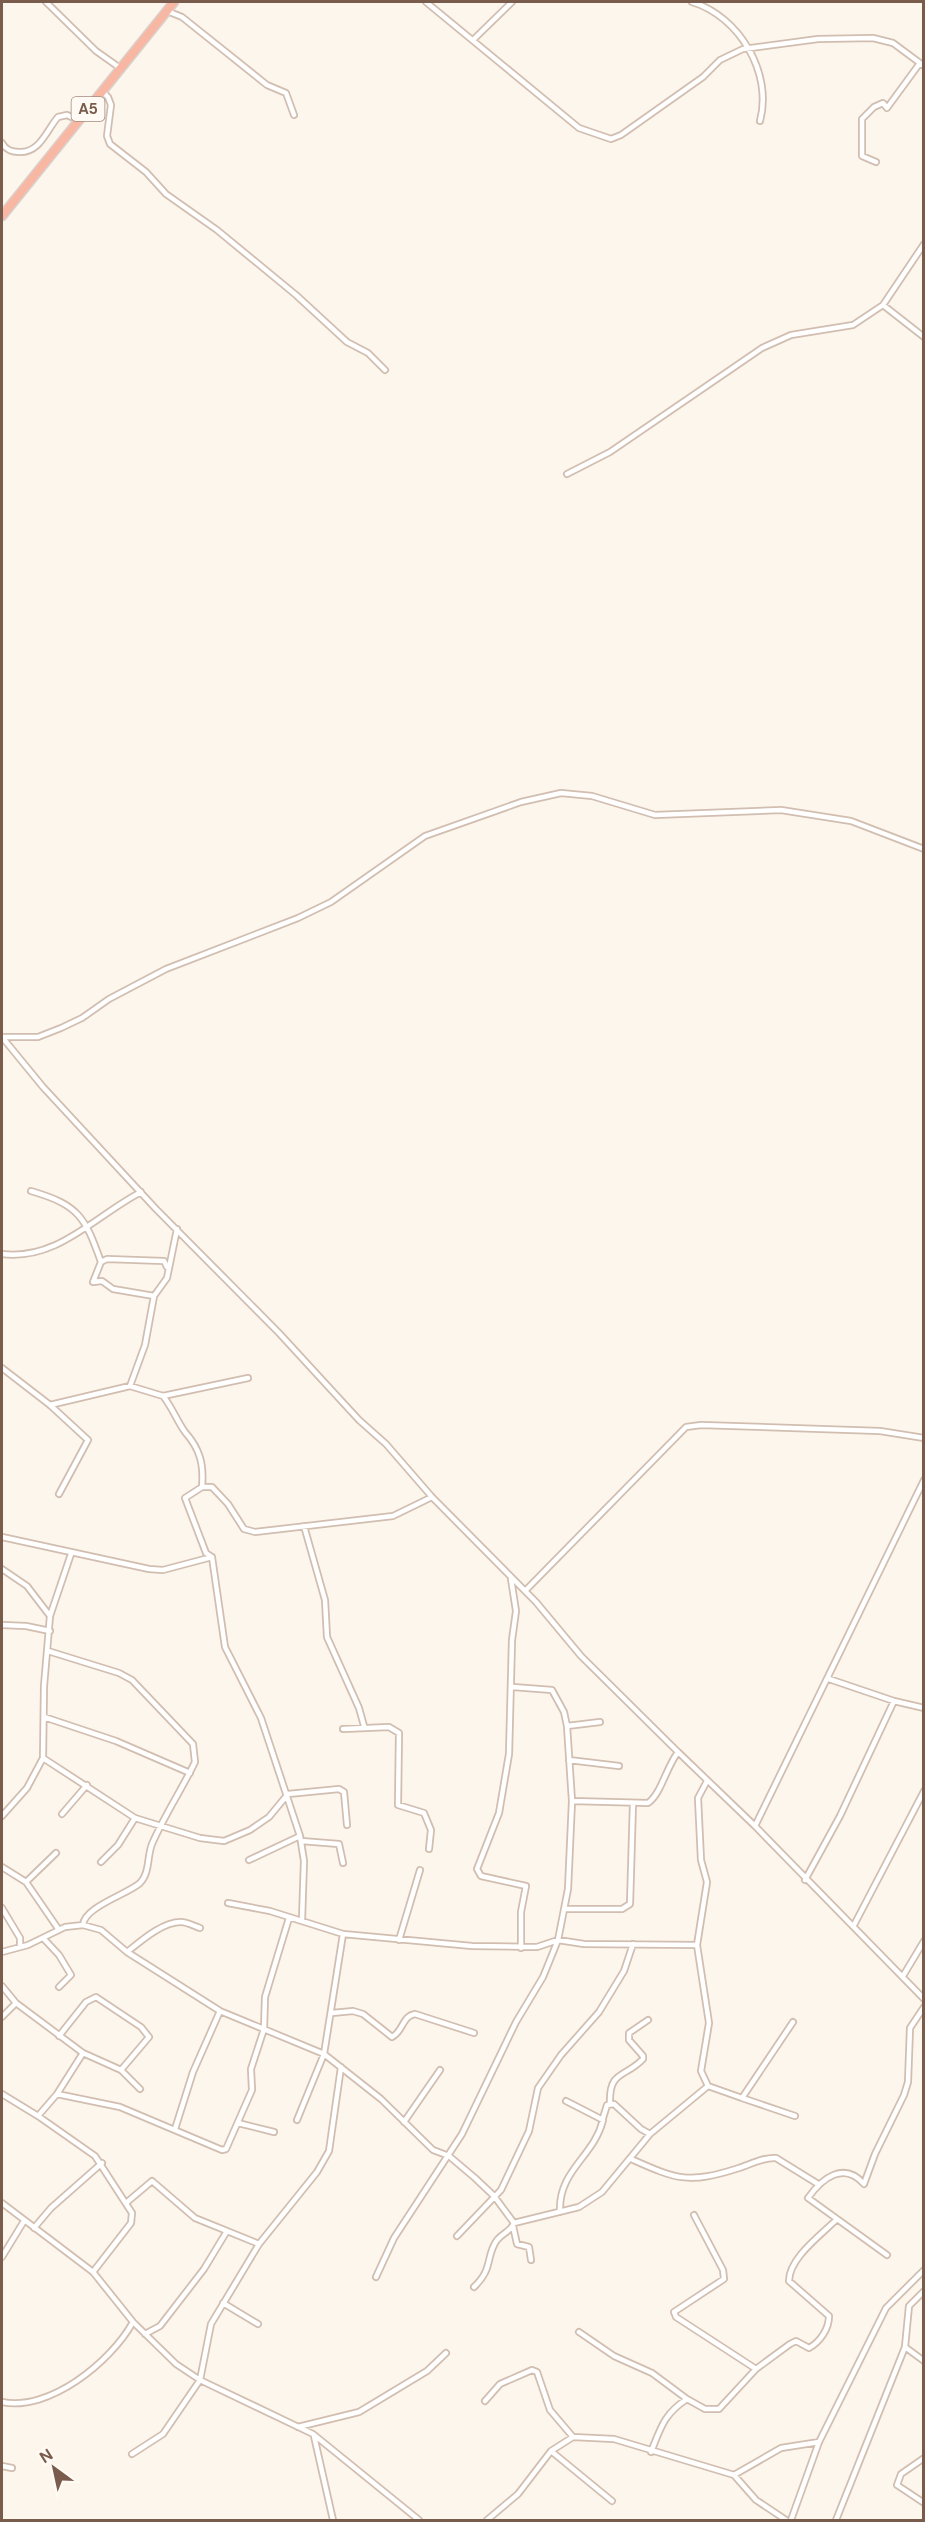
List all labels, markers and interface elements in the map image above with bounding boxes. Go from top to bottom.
road number: A5 [72,97,104,121]
north arrow [24,2438,84,2498]
text: N [35,2444,57,2468]

